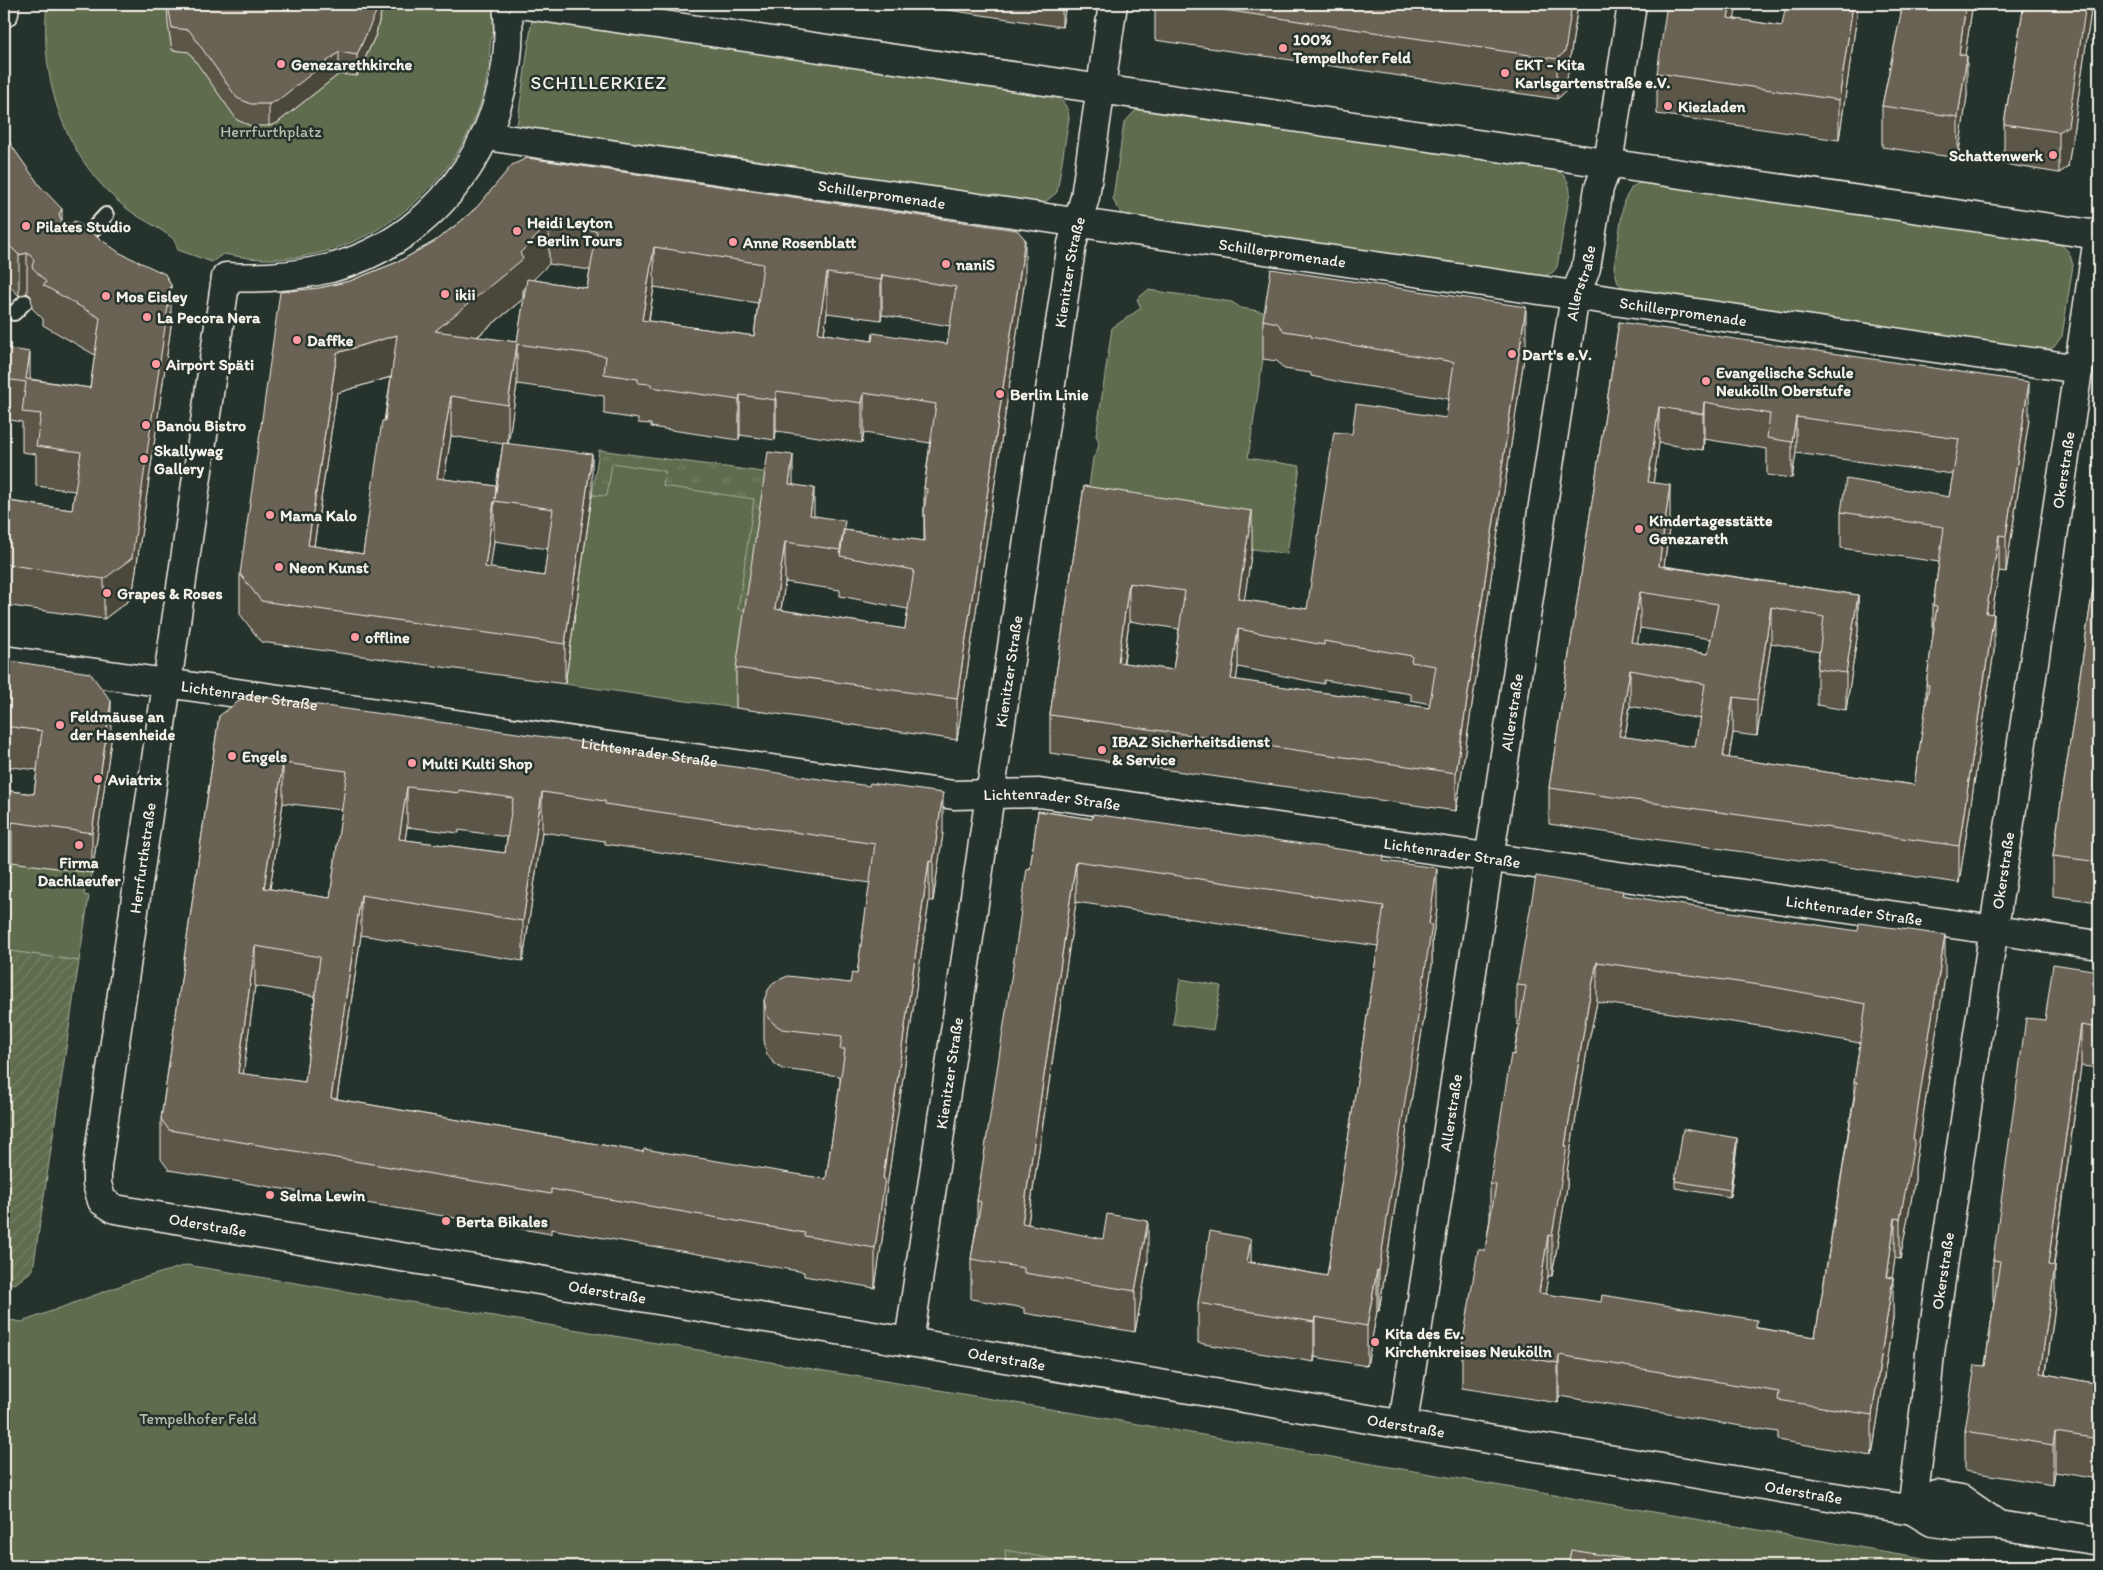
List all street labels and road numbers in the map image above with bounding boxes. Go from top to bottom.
street label: Schillerpromenade [817,176,947,213]
street label: Kienitzer Straße [1050,214,1089,329]
street label: Schillerpromenade [1217,234,1348,272]
street label: Allerstraße [1562,244,1600,322]
street label: Schillerpromenade [1618,293,1748,330]
street label: Okerstraße [2048,430,2079,510]
street label: Kienitzer Straße [991,614,1027,729]
street label: Allerstraße [1497,672,1527,752]
street label: Lichtenrader Straße [180,676,319,715]
street label: Lichtenrader Straße [580,733,719,771]
street label: Lichtenrader Straße [983,784,1122,815]
street label: Herrfurthstraße [125,801,160,915]
street label: Okerstraße [1988,830,2018,911]
street label: Lichtenrader Straße [1382,834,1522,872]
street label: Lichtenrader Straße [1784,891,1924,930]
street label: Kienitzer Straße [932,1016,967,1130]
street label: Allerstraße [1436,1072,1466,1153]
street label: Oderstraße [167,1209,248,1241]
street label: Okerstraße [1928,1231,1958,1311]
street label: Oderstraße [567,1276,648,1308]
street label: Oderstraße [966,1343,1047,1375]
street label: Oderstraße [1366,1410,1447,1442]
street label: Oderstraße [1763,1476,1844,1508]

